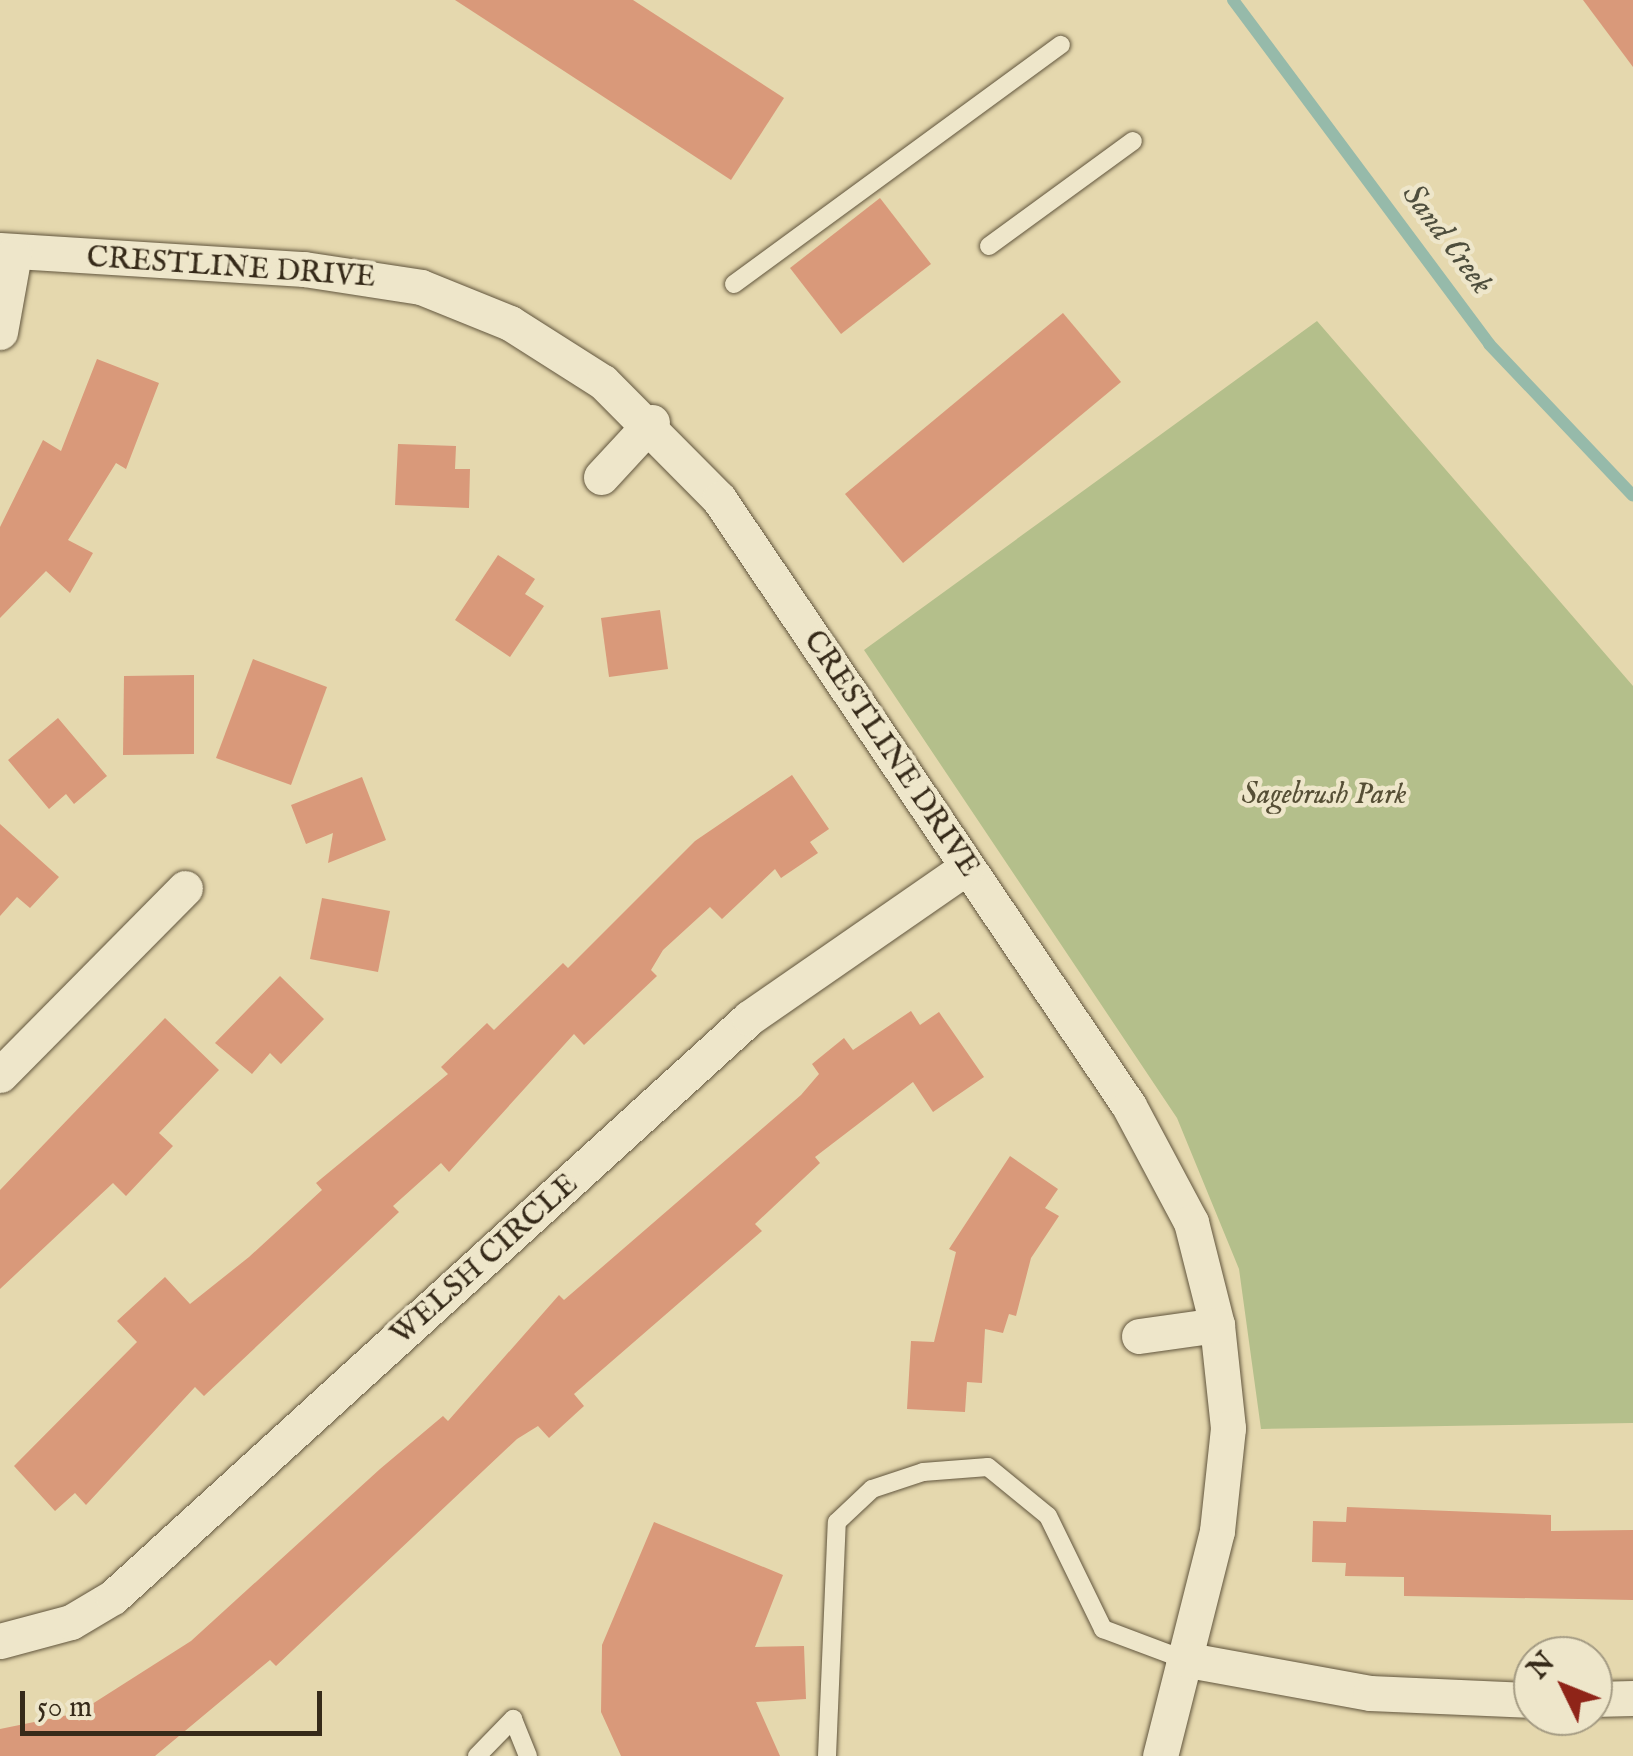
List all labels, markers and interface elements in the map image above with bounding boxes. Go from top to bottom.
water label: Sand Creek [1392,177,1500,303]
street label: CRESTLINE DRIVE [85,240,377,296]
street label: CRESTLINE DRIVE [795,624,987,884]
park label: Sagebrush Park [1241,777,1407,813]
street label: WELSH CIRCLE [384,1167,586,1353]
north arrow [1513,1636,1613,1736]
text: N [1521,1646,1563,1687]
scale bar [25,1671,328,1733]
text: 50 m [37,1689,92,1727]

